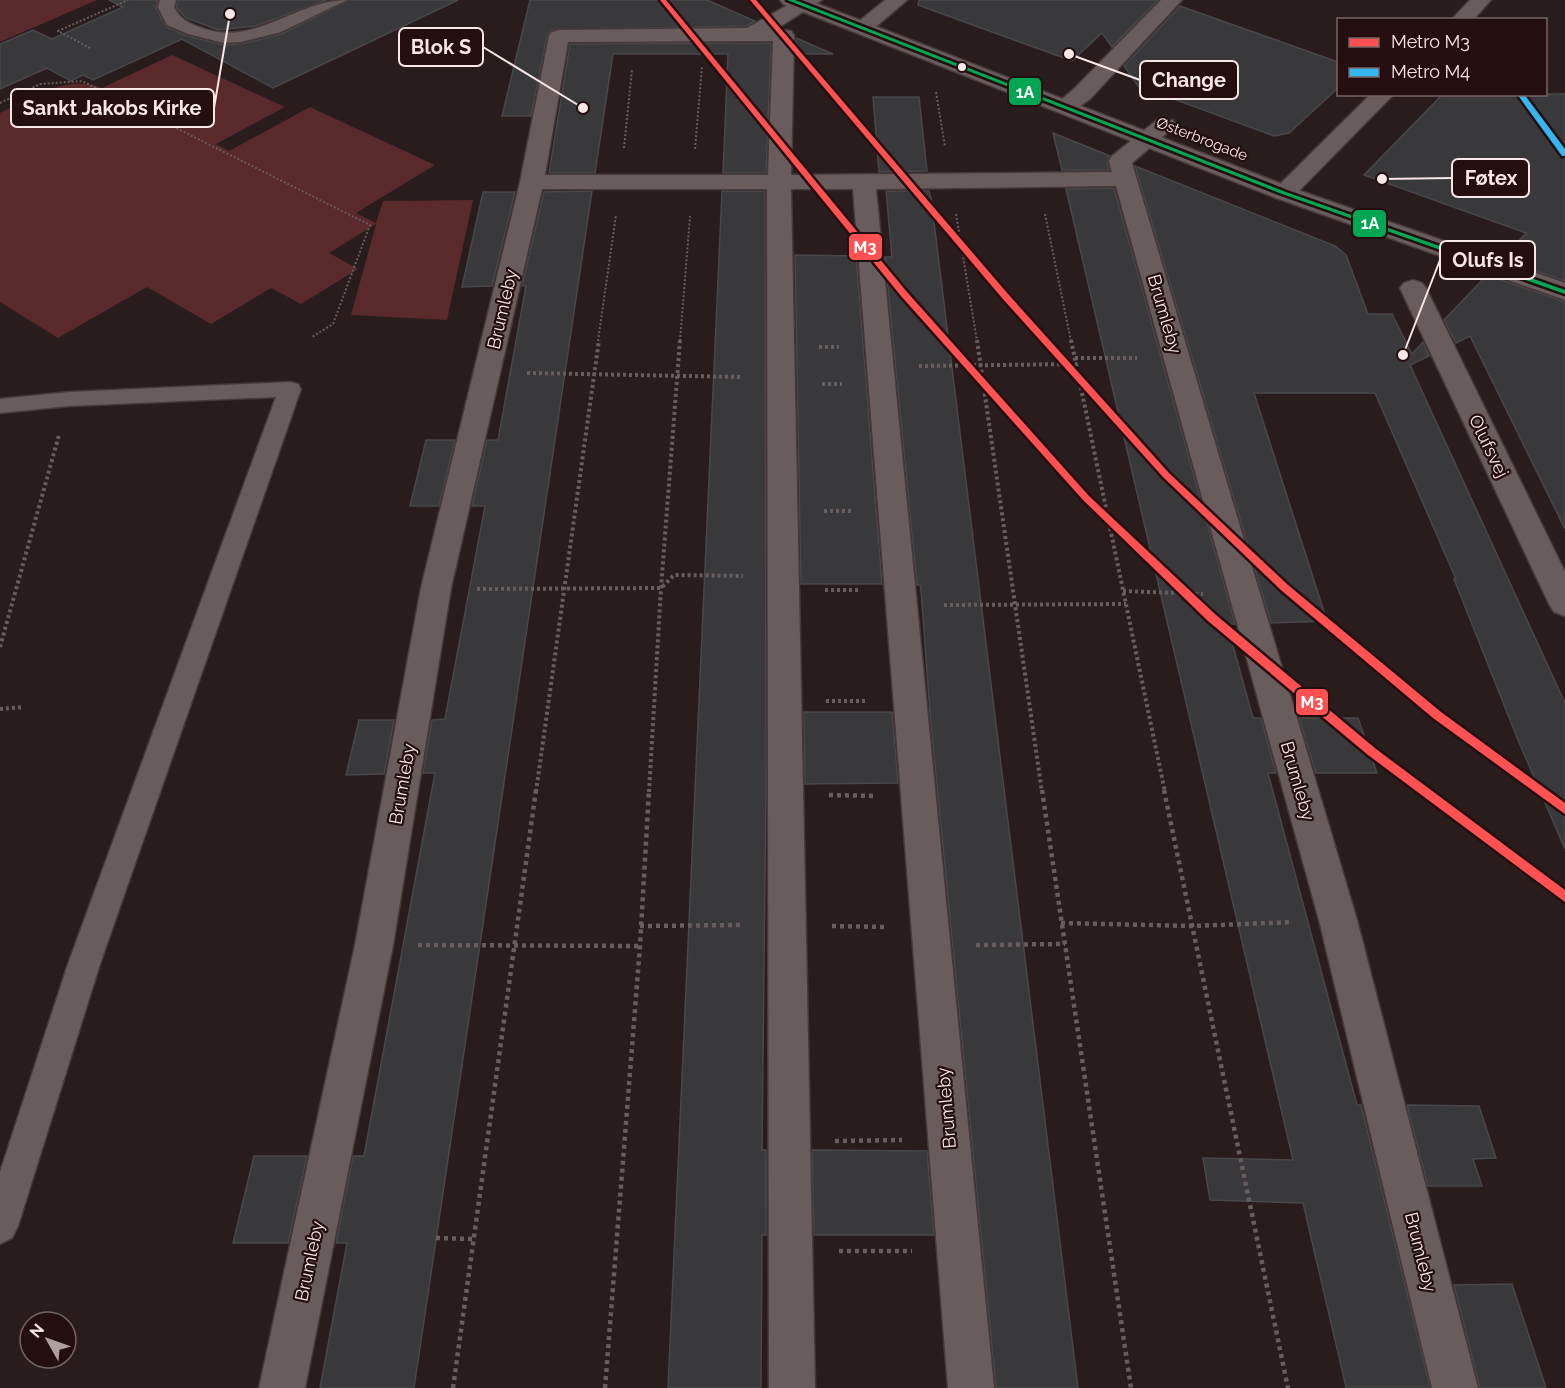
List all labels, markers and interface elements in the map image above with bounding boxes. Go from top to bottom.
legend [1337,18,1547,96]
callout: Blok S [399,28,483,66]
text: Metro M3 [1391,31,1470,52]
text: Blok S [411,35,471,59]
unlabelled marker [956,61,968,73]
callout: Change [1140,61,1238,99]
text: Metro M4 [1391,61,1470,82]
text: Change [1152,68,1226,92]
line badge: 1A [1008,77,1042,106]
text: 1A [1016,83,1035,102]
callout: Sankt Jakobs Kirke [11,89,214,127]
text: Sankt Jakobs Kirke [23,96,201,120]
street label: Østerbrogade [1154,113,1250,165]
callout: Føtex [1452,159,1529,197]
text: Føtex [1465,166,1518,190]
line badge: 1A [1352,209,1387,238]
text: 1A [1361,214,1380,233]
line badge: M3 [848,233,883,261]
text: M3 [854,238,876,257]
callout: Olufs Is [1440,241,1535,279]
text: Olufs Is [1452,248,1524,272]
street label: Brumleby [483,267,521,351]
street label: Brumleby [1144,272,1186,356]
street label: Olufsvej [1465,411,1513,481]
line badge: M3 [1295,688,1329,716]
text: M3 [1301,693,1323,712]
street label: Brumleby [1277,739,1319,823]
street label: Brumleby [385,742,419,826]
street label: Brumleby [932,1066,960,1150]
street label: Brumleby [1401,1210,1441,1294]
street label: Brumleby [290,1219,328,1303]
north arrow [18,1310,78,1370]
text: N [26,1320,48,1341]

